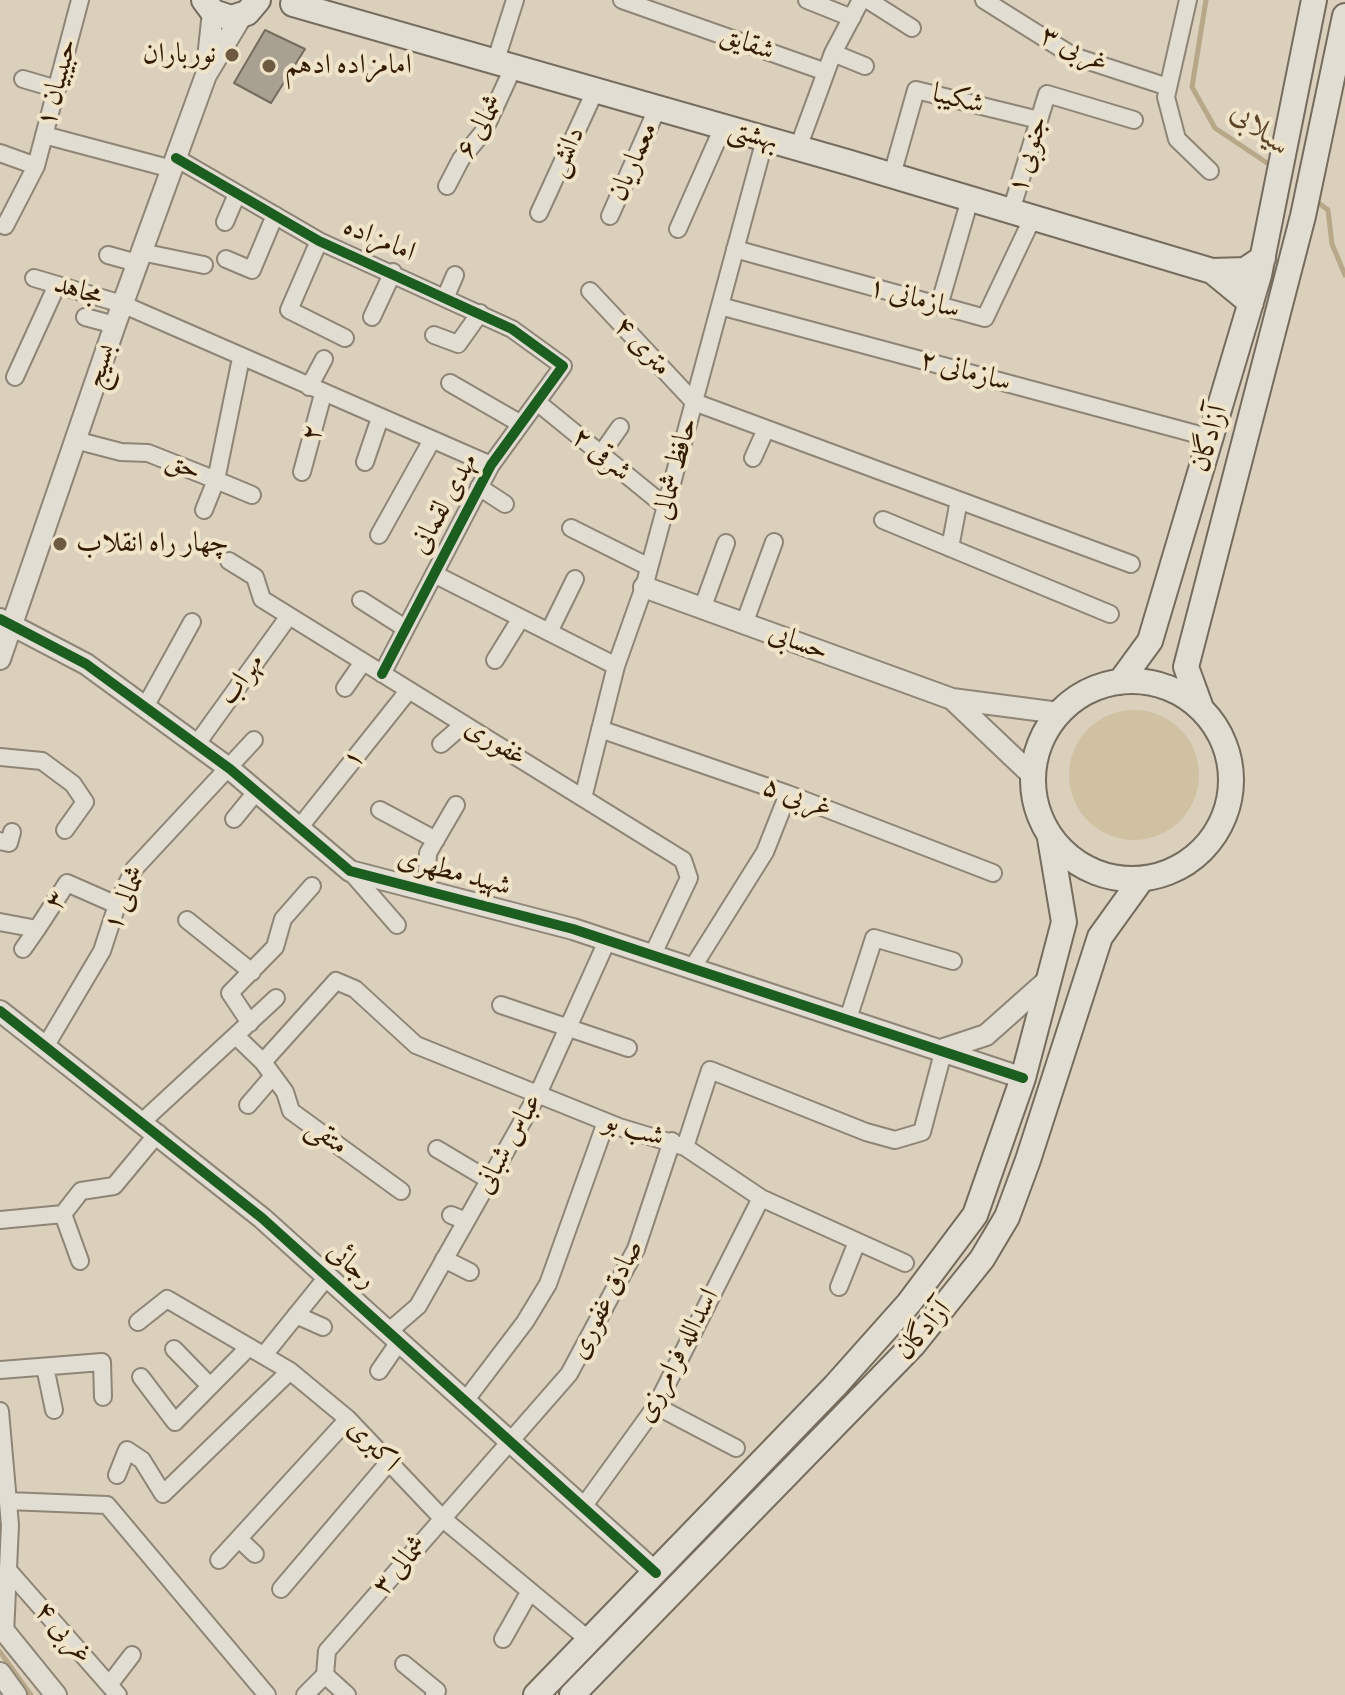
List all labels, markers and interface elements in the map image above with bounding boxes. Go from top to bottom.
street label: شقایق [715,19,779,69]
street label: ۳ غربی [1034,19,1114,81]
street label: حبیبیان ۱ [30,35,86,131]
place label: نورباران [143,38,216,72]
marker: نورباران [223,46,241,64]
place label: امامزاده ادهم [285,49,412,83]
marker: امامزاده ادهم [260,57,278,75]
street label: شکیبا [928,77,988,123]
street label: شمالی ۶ [449,89,513,165]
water label: سیلابی [1223,95,1297,165]
street label: ۱ جنوبی [1001,112,1057,198]
street label: بهشتی [724,113,782,159]
street label: معماریان [602,117,666,207]
street label: دانش [541,121,593,183]
street label: امامزاده [338,210,420,270]
street label: مجاهد [50,268,106,314]
street label: سازمانی ۱ [865,271,963,327]
street label: ۴ متری [606,310,678,384]
street label: بسیج [78,339,124,393]
street label: سازمانی ۲ [916,344,1014,400]
street label: آزادگان [1184,402,1236,476]
street label: حافظ شمالی [646,414,706,524]
street label: ۲ [295,421,331,445]
street label: ۲ شرقی [564,421,638,489]
street label: حق [160,445,206,489]
street label: مهدی لقمانی [404,448,486,560]
place label: چهار راه انقلاب [76,527,229,561]
marker: چهار راه انقلاب [51,535,69,553]
street label: حسابی [763,617,833,669]
street label: مهراب [212,647,272,713]
street label: غفوری [458,711,532,775]
street label: ۱ [336,742,372,776]
street label: ۵ غربی [758,770,836,826]
street label: شهید مطهری [393,842,515,904]
street label: ۱ شمالی [96,861,156,937]
street label: ۳ [39,884,75,918]
street label: عباس شبانی [468,1088,550,1200]
street label: شب بو [600,1105,668,1155]
street label: متقی [300,1111,354,1163]
street label: رجائی [319,1235,383,1297]
street label: صادق غفوری [563,1235,651,1365]
street label: اسدالله فرامرزی [629,1283,727,1429]
street label: آزادگان [889,1294,959,1368]
street label: اکبری [340,1412,406,1480]
street label: ۳ شمالی [366,1529,436,1603]
street label: ۴ غربی [27,1595,99,1671]

